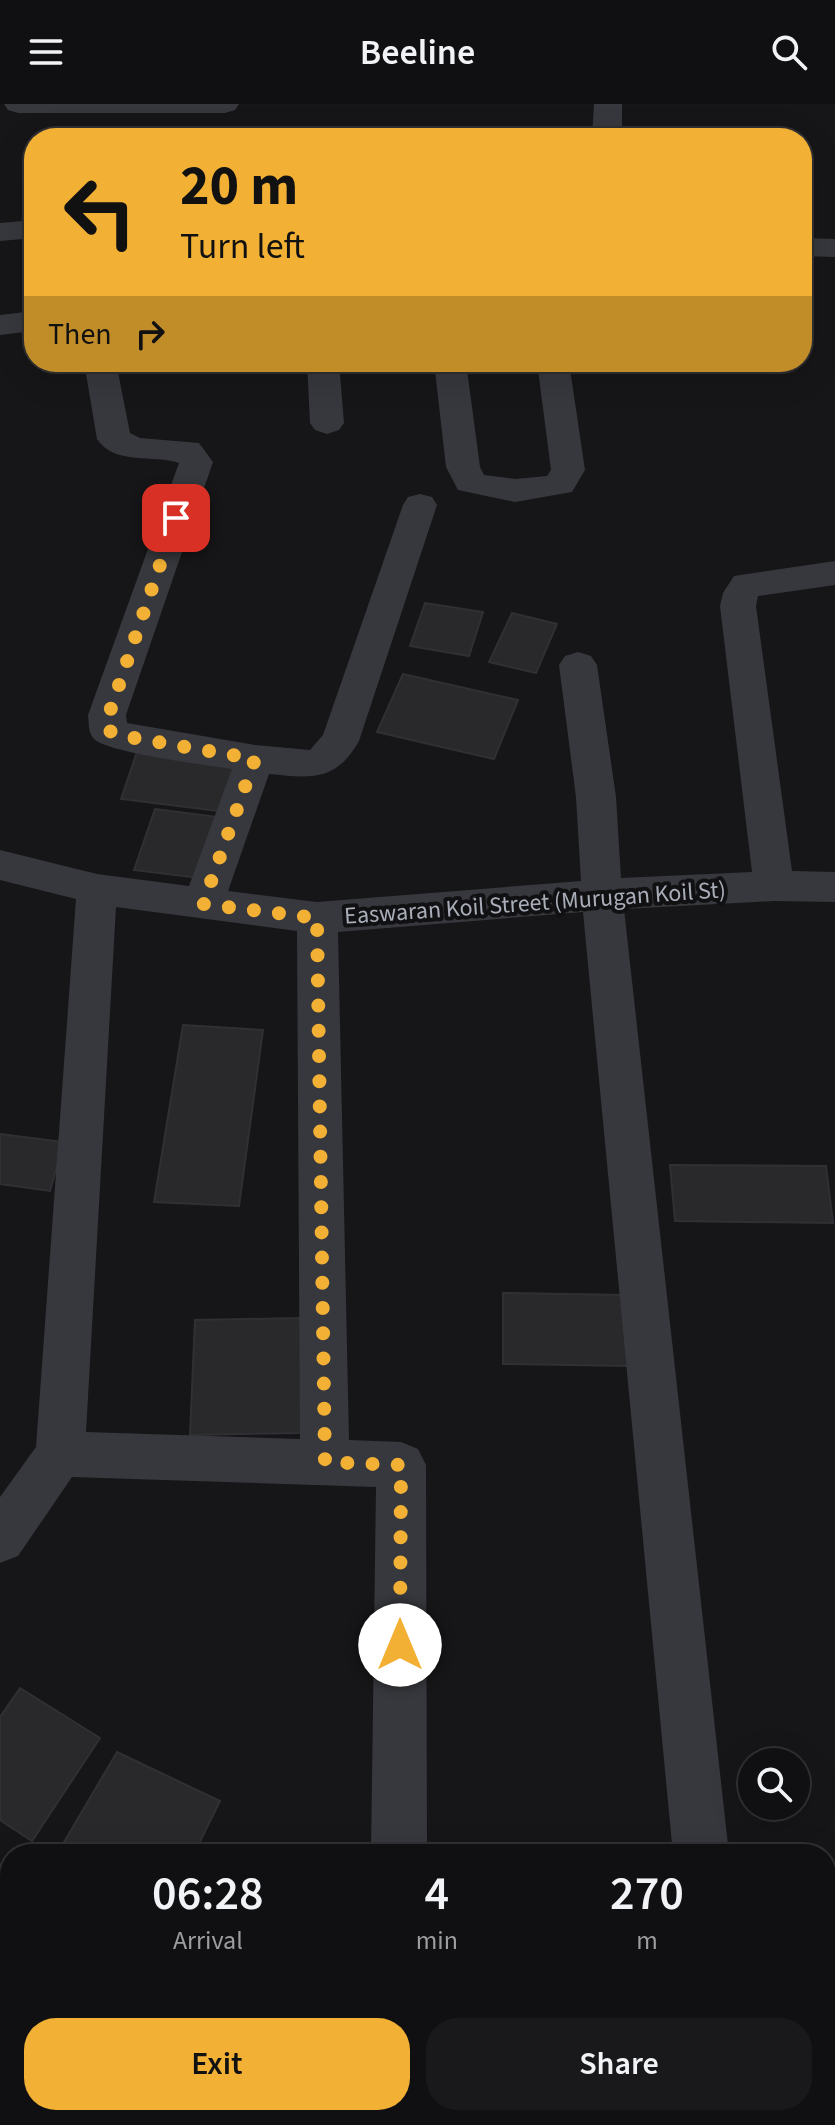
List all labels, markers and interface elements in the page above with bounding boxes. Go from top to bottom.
text: Beeline [360,27,475,78]
icon: menu [24,30,68,74]
icon: search [767,30,811,74]
text: 20 m [180,147,298,226]
icon: left [48,160,152,264]
text: Turn left [180,221,305,272]
icon: right [128,312,172,356]
text: Then [48,313,112,356]
pin [142,484,210,552]
icon: arrive [154,496,198,540]
street label: Easwaran Koil Street (Murugan Koil St) [343,872,727,934]
position arrow [358,1603,442,1687]
map controls [738,1748,810,1820]
button: search [738,1748,810,1820]
text: 06:28 [152,1860,264,1928]
text: 4 [425,1860,449,1928]
text: 270 [610,1860,684,1928]
text: Arrival [173,1922,243,1959]
text: min [416,1922,458,1959]
text: m [636,1922,658,1959]
button: Exit [24,2018,410,2110]
button: Share [426,2018,812,2110]

